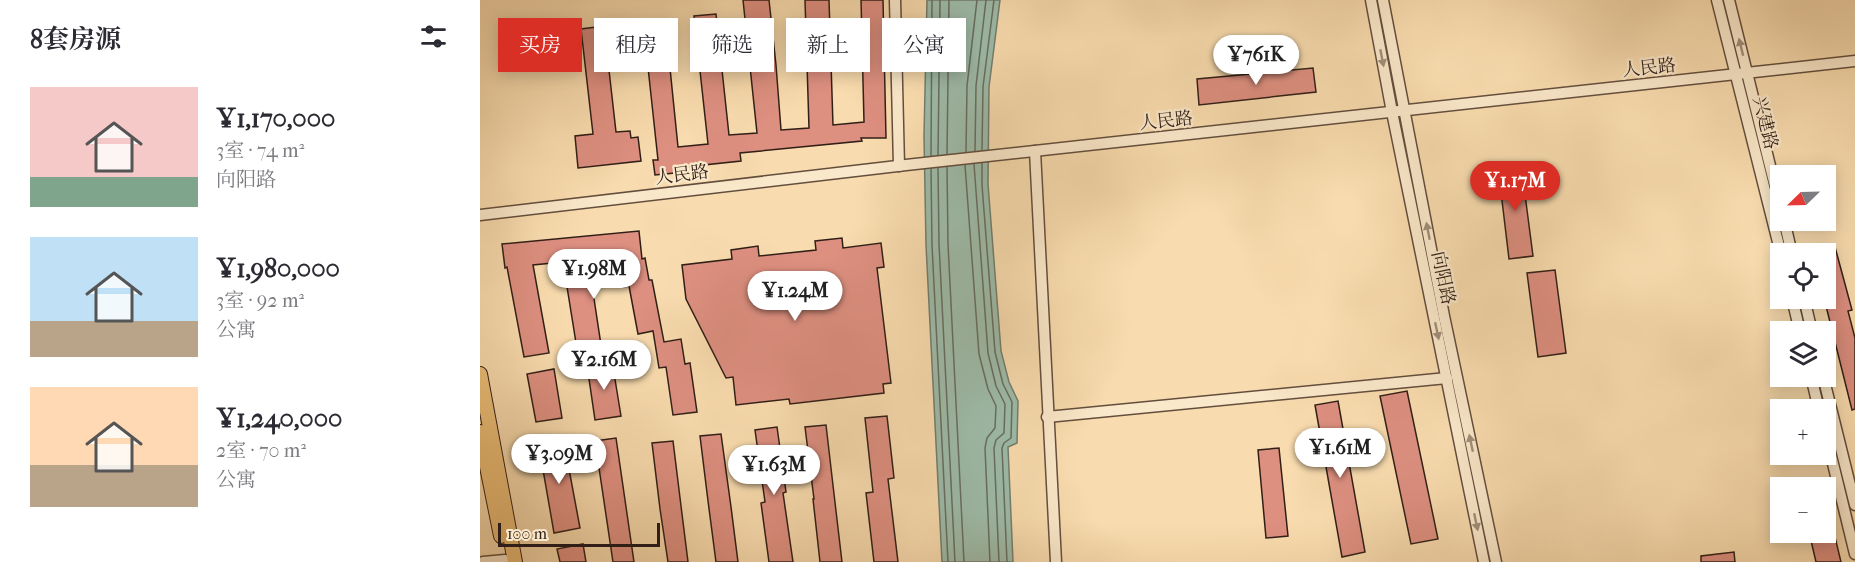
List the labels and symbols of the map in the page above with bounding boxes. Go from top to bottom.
pin: ¥761K [1214,35,1298,86]
one-way arrow [1735,38,1745,56]
one-way arrow [1378,48,1387,67]
street label: 人民路 [1621,55,1677,81]
street label: 兴建路 [1748,94,1782,152]
street label: 人民路 [1138,108,1194,134]
street label: 人民路 [654,161,710,189]
pin: ¥1.17M [1466,161,1564,212]
north arrow [1770,165,1836,231]
one-way arrow [1423,222,1432,241]
pin: ¥1.98M [545,249,643,300]
street label: 向阳路 [1427,249,1459,307]
pin: ¥1.24M [746,271,844,322]
one-way arrow [1433,322,1442,341]
pin: ¥2.16M [555,340,653,391]
pin: ¥1.61M [1291,428,1389,479]
one-way arrow [1466,433,1475,452]
pin: ¥3.09M [510,434,608,485]
pin: ¥1.63M [725,445,823,496]
one-way arrow [1472,513,1481,532]
scale bar [498,520,660,548]

